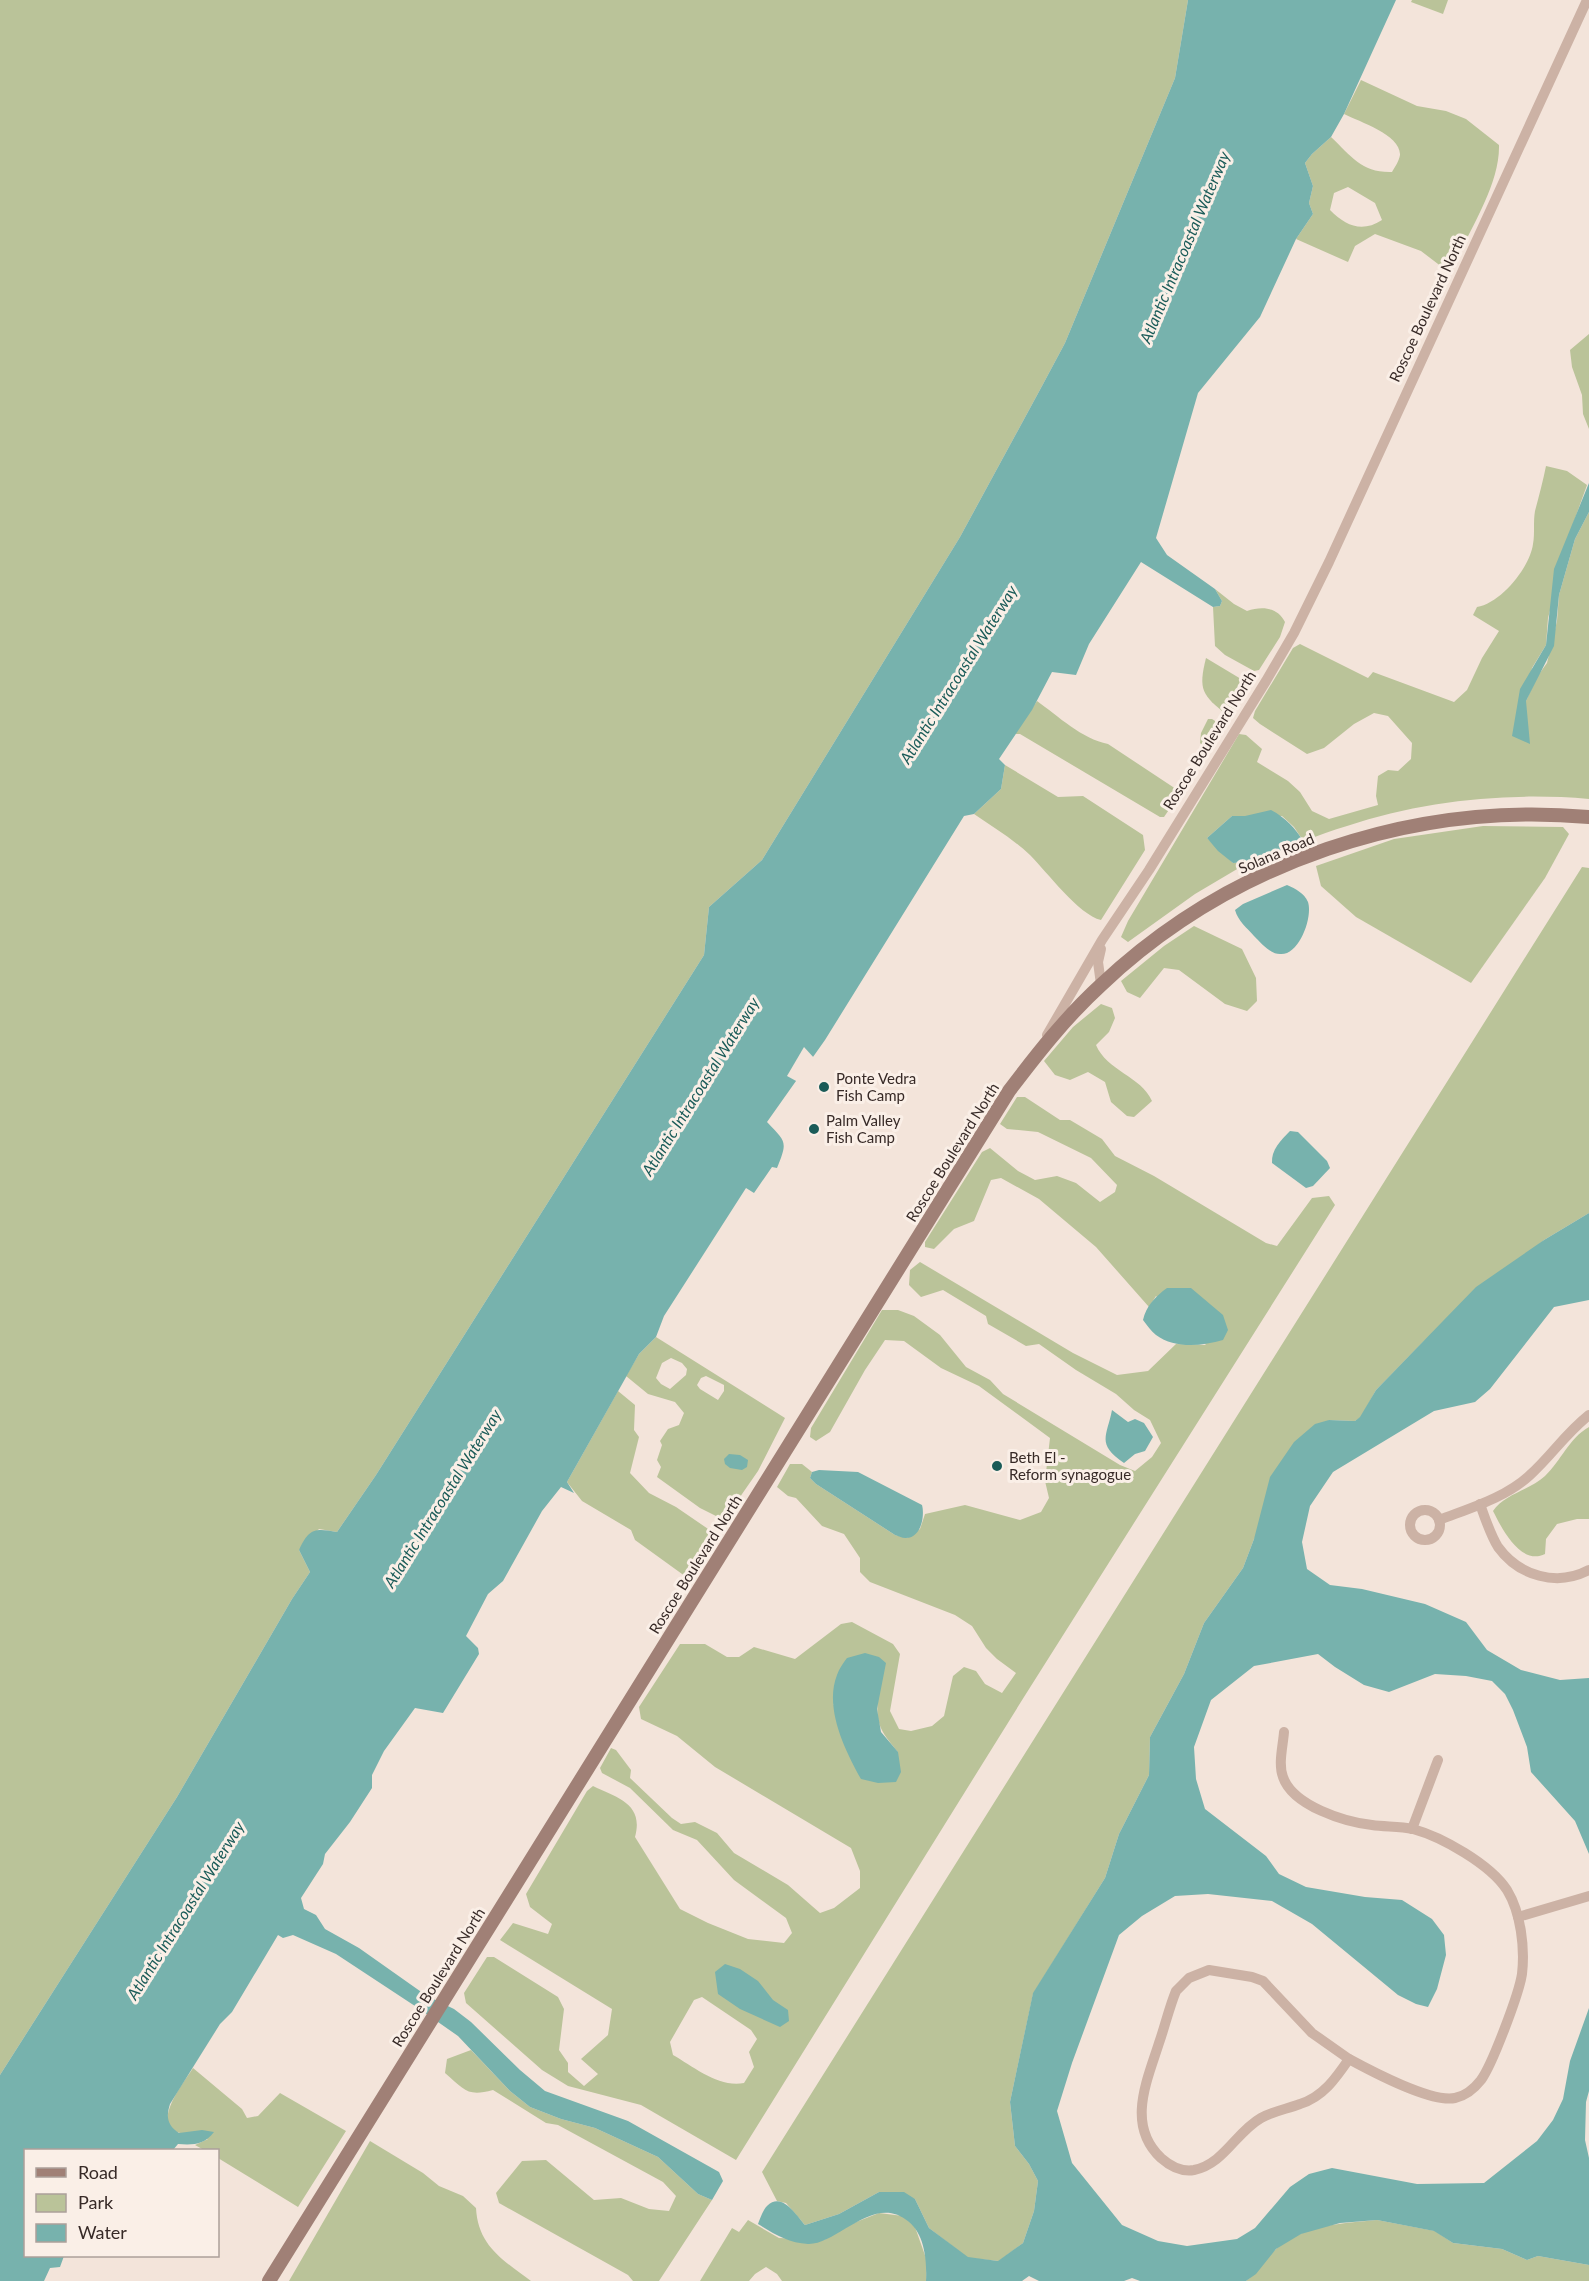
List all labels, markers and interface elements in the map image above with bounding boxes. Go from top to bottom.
water label: Atlantic Intracoastal Waterway [1135,148,1233,347]
street label: Roscoe Boulevard North [1385,232,1469,384]
water label: Atlantic Intracoastal Waterway [895,581,1021,767]
street label: Roscoe Boulevard North [1159,667,1259,813]
street label: Solana Road [1235,829,1317,877]
water label: Atlantic Intracoastal Waterway [637,993,763,1179]
place label: Ponte Vedra Fish Camp [836,1069,916,1104]
street label: Roscoe Boulevard North [902,1079,1002,1225]
marker: Ponte Vedra Fish Camp [817,1080,831,1094]
place label: Palm Valley Fish Camp [826,1111,901,1146]
marker: Palm Valley Fish Camp [807,1122,821,1136]
water label: Atlantic Intracoastal Waterway [379,1405,505,1591]
place label: Beth El - Reform synagogue [1009,1448,1131,1483]
marker: Beth El - Reform synagogue [990,1459,1004,1473]
street label: Roscoe Boulevard North [645,1491,745,1637]
water label: Atlantic Intracoastal Waterway [122,1817,248,2003]
street label: Roscoe Boulevard North [388,1904,488,2050]
legend [24,2149,219,2257]
text: Road [78,2161,118,2183]
text: Park [78,2191,114,2213]
text: Water [78,2221,127,2243]

